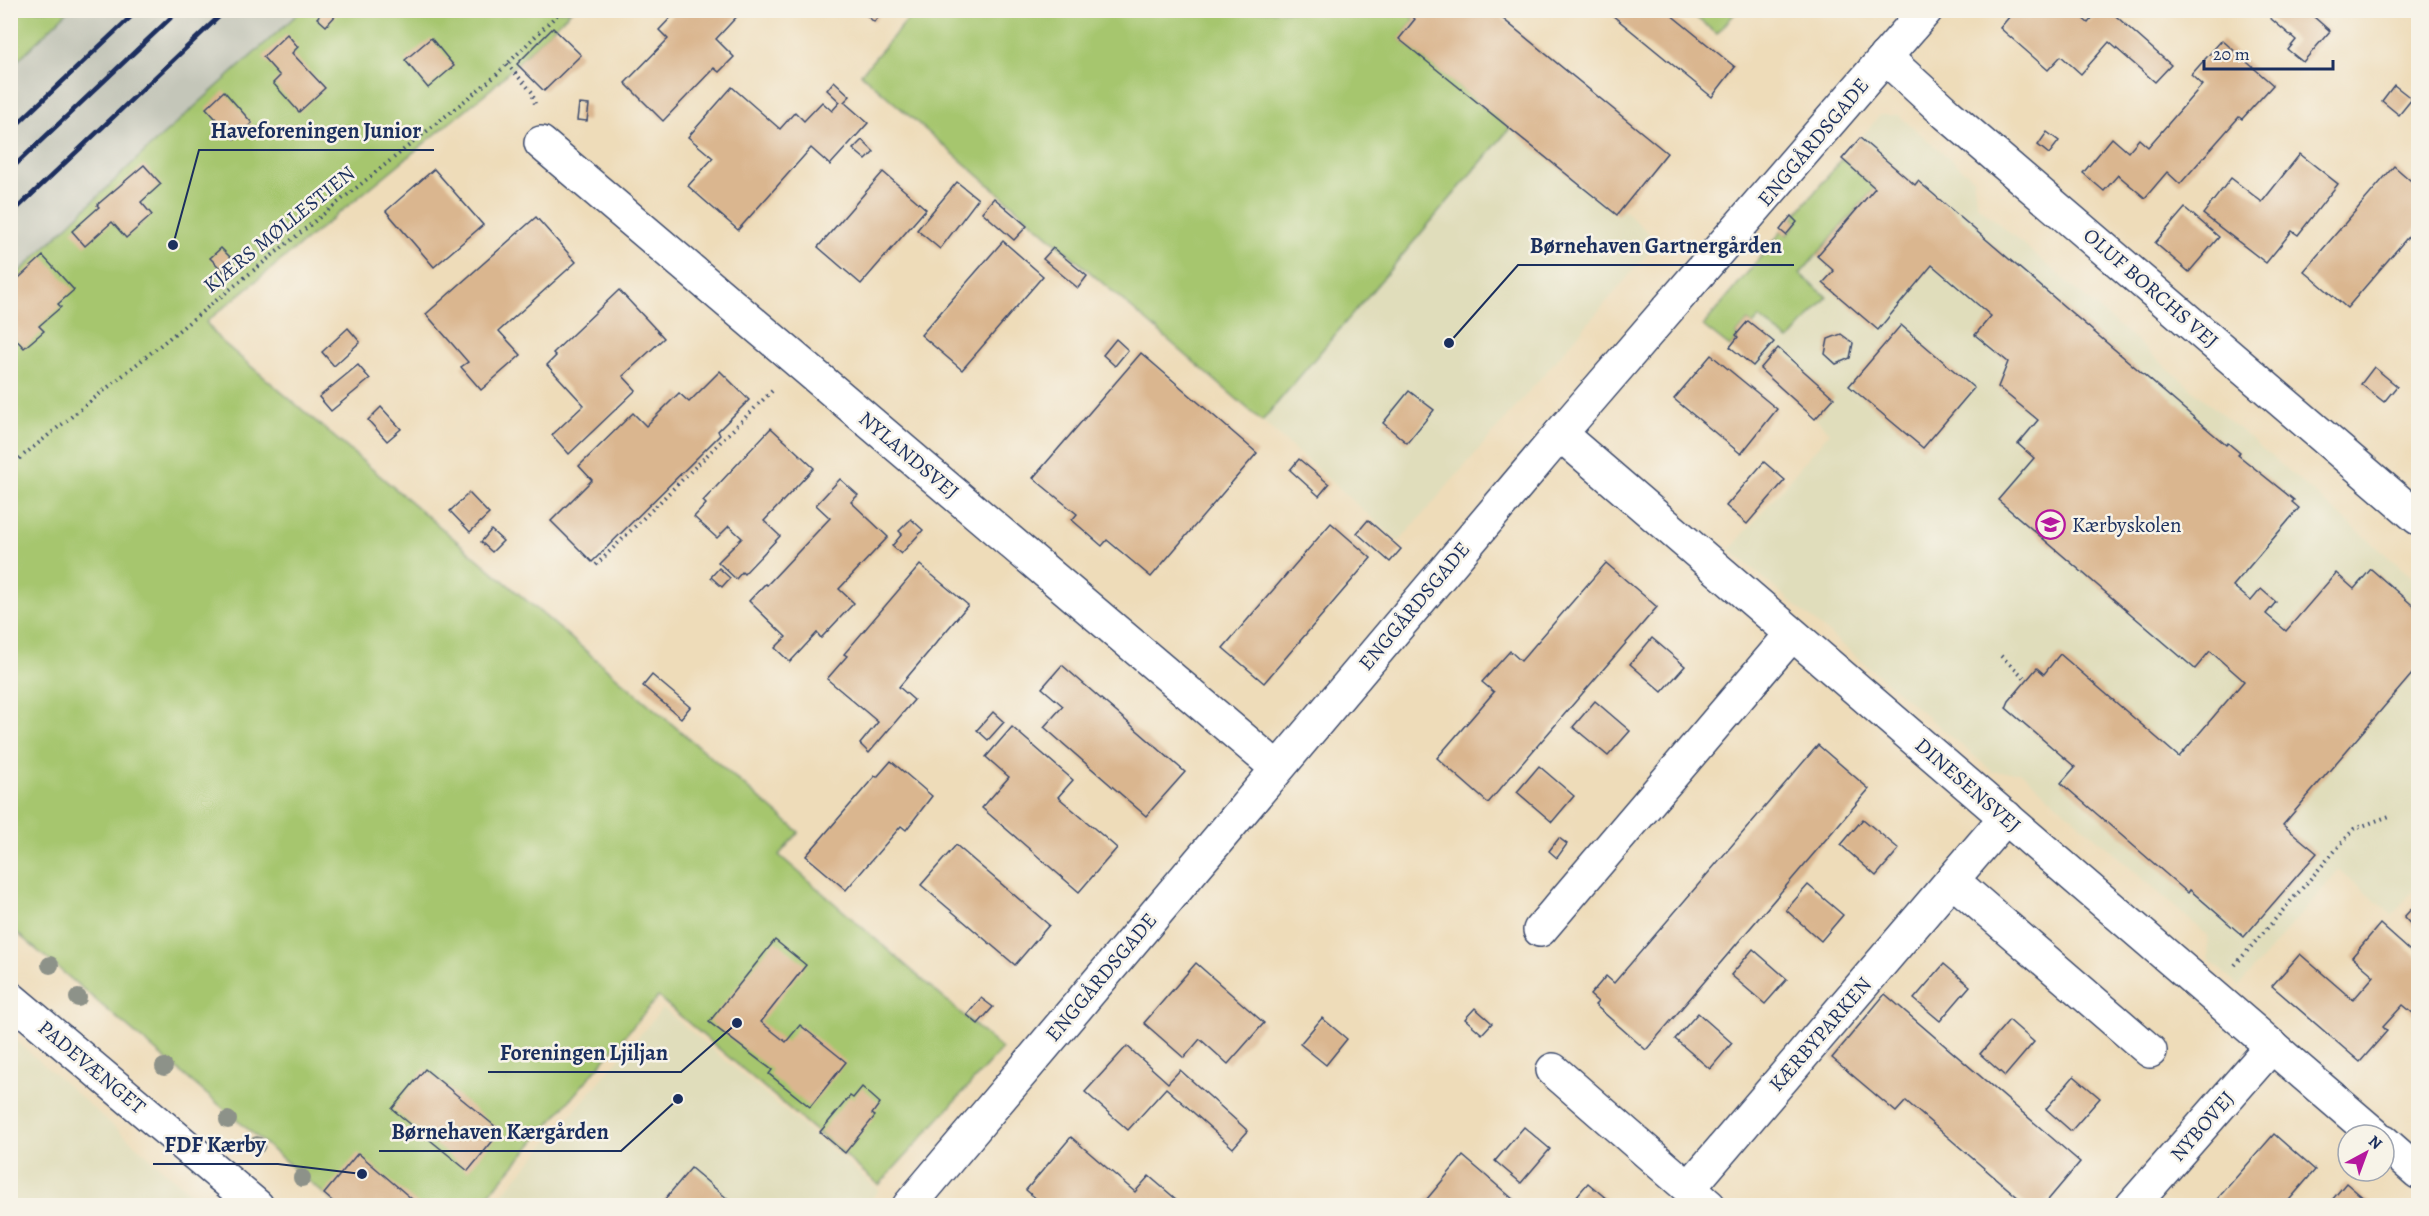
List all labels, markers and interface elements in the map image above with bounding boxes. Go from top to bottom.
scale bar [2204,33,2333,71]
text: 20 m [2213,42,2250,66]
street label: ENGGÅRDSGADE [1751,72,1875,212]
callout: Haveforeningen Junior [199,110,434,150]
text: Haveforeningen Junior [211,116,421,146]
street label: KJÆRS MØLLESTIEN [197,159,361,299]
street label: OLUF BORCHS VEJ [2077,222,2225,354]
callout: Børnehaven Gartnergården [1518,225,1794,265]
text: Børnehaven Gartnergården [1530,231,1782,261]
street label: NYLANDSVEJ [853,405,965,505]
school or university icon: Kærbyskolen [2035,509,2067,541]
place label: Kærbyskolen [2072,511,2181,539]
street label: ENGGÅRDSGADE [1352,536,1476,676]
street label: DINESENSVEJ [1909,731,2027,839]
street label: ENGGÅRDSGADE [1039,907,1163,1047]
street label: KÆRBYPARKEN [1762,971,1878,1097]
street label: PADEVÆNGET [32,1014,152,1121]
callout: Foreningen Ljiljan [488,1032,681,1072]
text: Foreningen Ljiljan [500,1038,668,1068]
street label: NYBOVEJ [2164,1085,2240,1167]
callout: Børnehaven Kærgården [379,1111,621,1151]
text: Børnehaven Kærgården [391,1117,609,1147]
north arrow [2336,1123,2396,1183]
callout: FDF Kærby [153,1124,278,1164]
text: FDF Kærby [164,1130,267,1160]
text: N [2364,1130,2387,1155]

